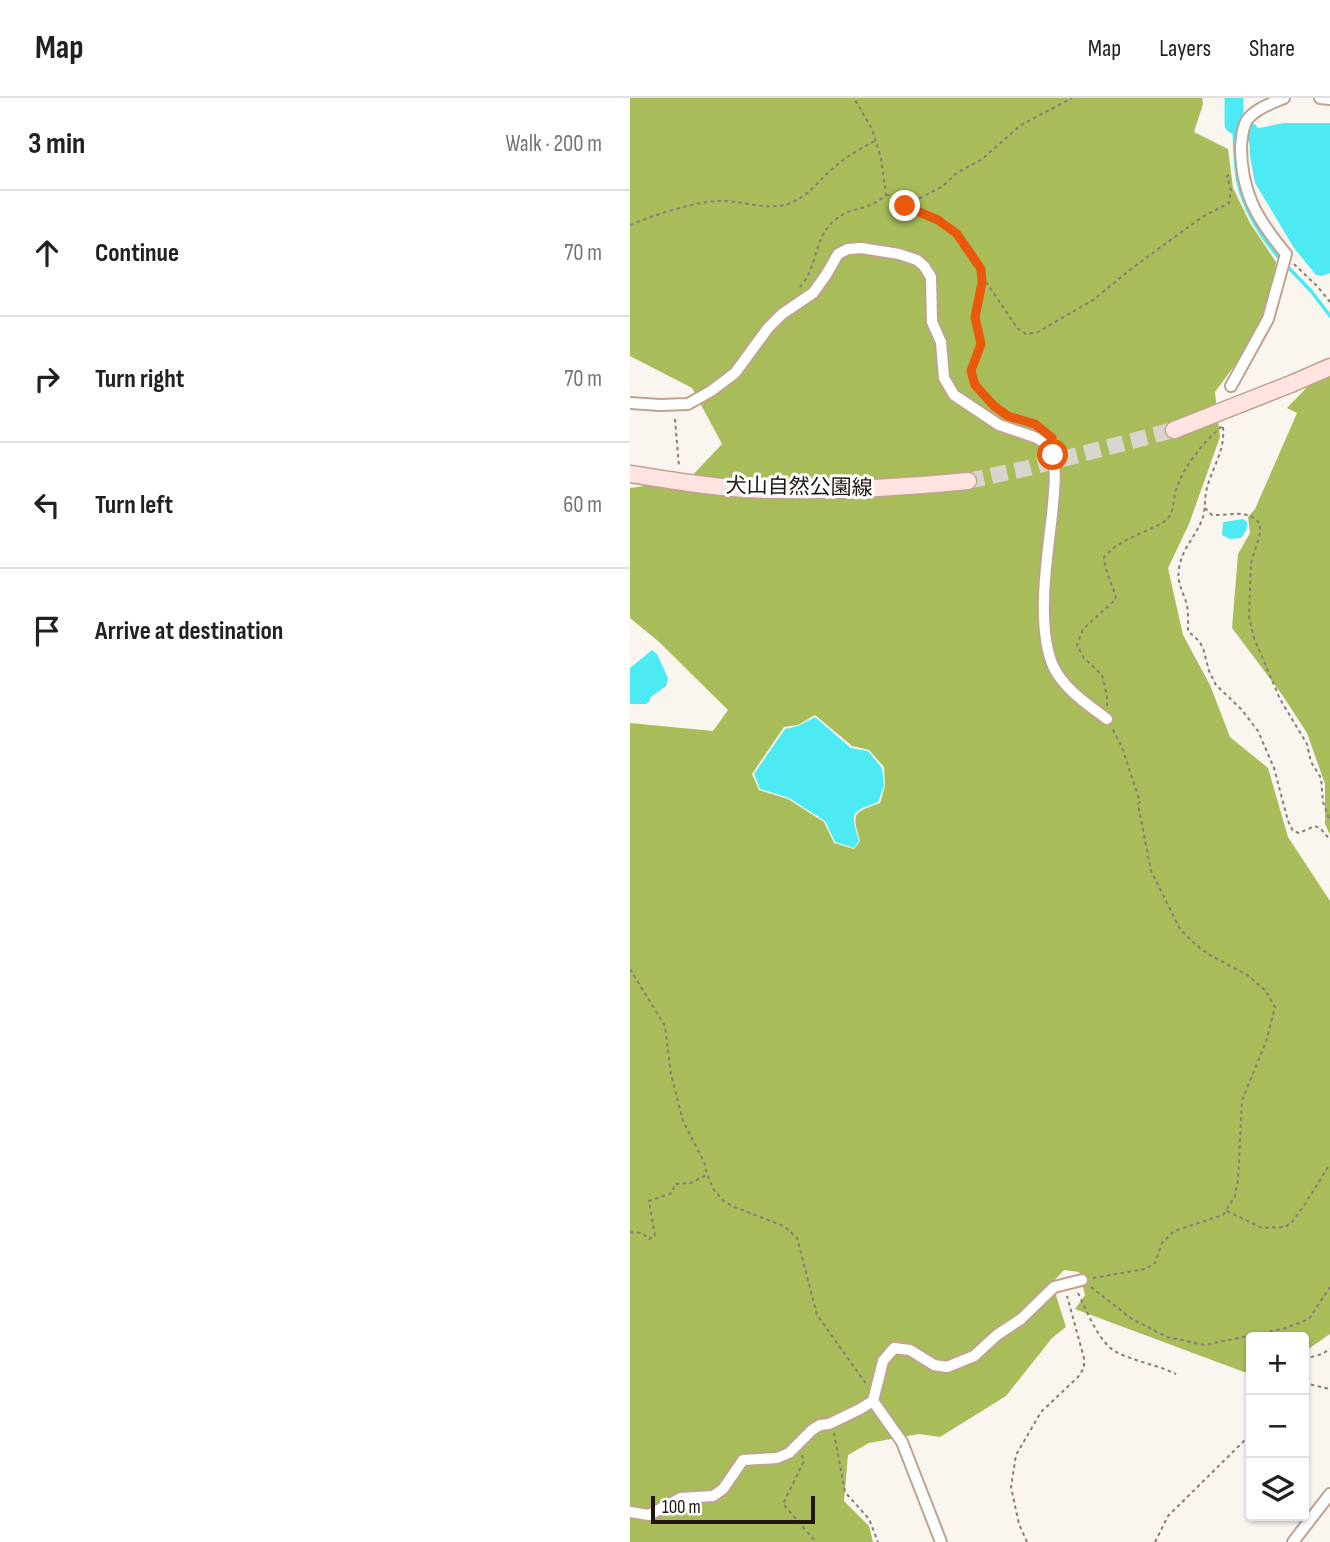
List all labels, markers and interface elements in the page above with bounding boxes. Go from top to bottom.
text: Map [35,28,84,68]
text: Map [1088,34,1121,63]
text: Layers [1159,34,1211,63]
text: Share [1249,34,1295,63]
text: 3 min [28,126,85,162]
text: Walk · 200 m [505,130,602,158]
route end [889,190,920,221]
icon: ahead [28,234,66,272]
text: Continue [95,238,179,269]
text: 70 m [564,239,602,267]
icon: right [28,360,66,398]
text: Turn right [95,364,184,395]
text: 70 m [564,365,602,393]
route start [1037,439,1068,470]
street label: 犬山自然公園線 [725,473,873,501]
icon: left [28,486,66,524]
text: Turn left [95,490,173,521]
text: 60 m [563,491,602,519]
icon: arrive [28,612,66,650]
text: Arrive at destination [95,616,283,647]
map controls [1246,1332,1309,1521]
button: + [1246,1332,1309,1395]
button: − [1246,1395,1309,1458]
button: layers [1246,1458,1309,1521]
scale bar [651,1493,816,1525]
text: 100 m [662,1496,701,1519]

